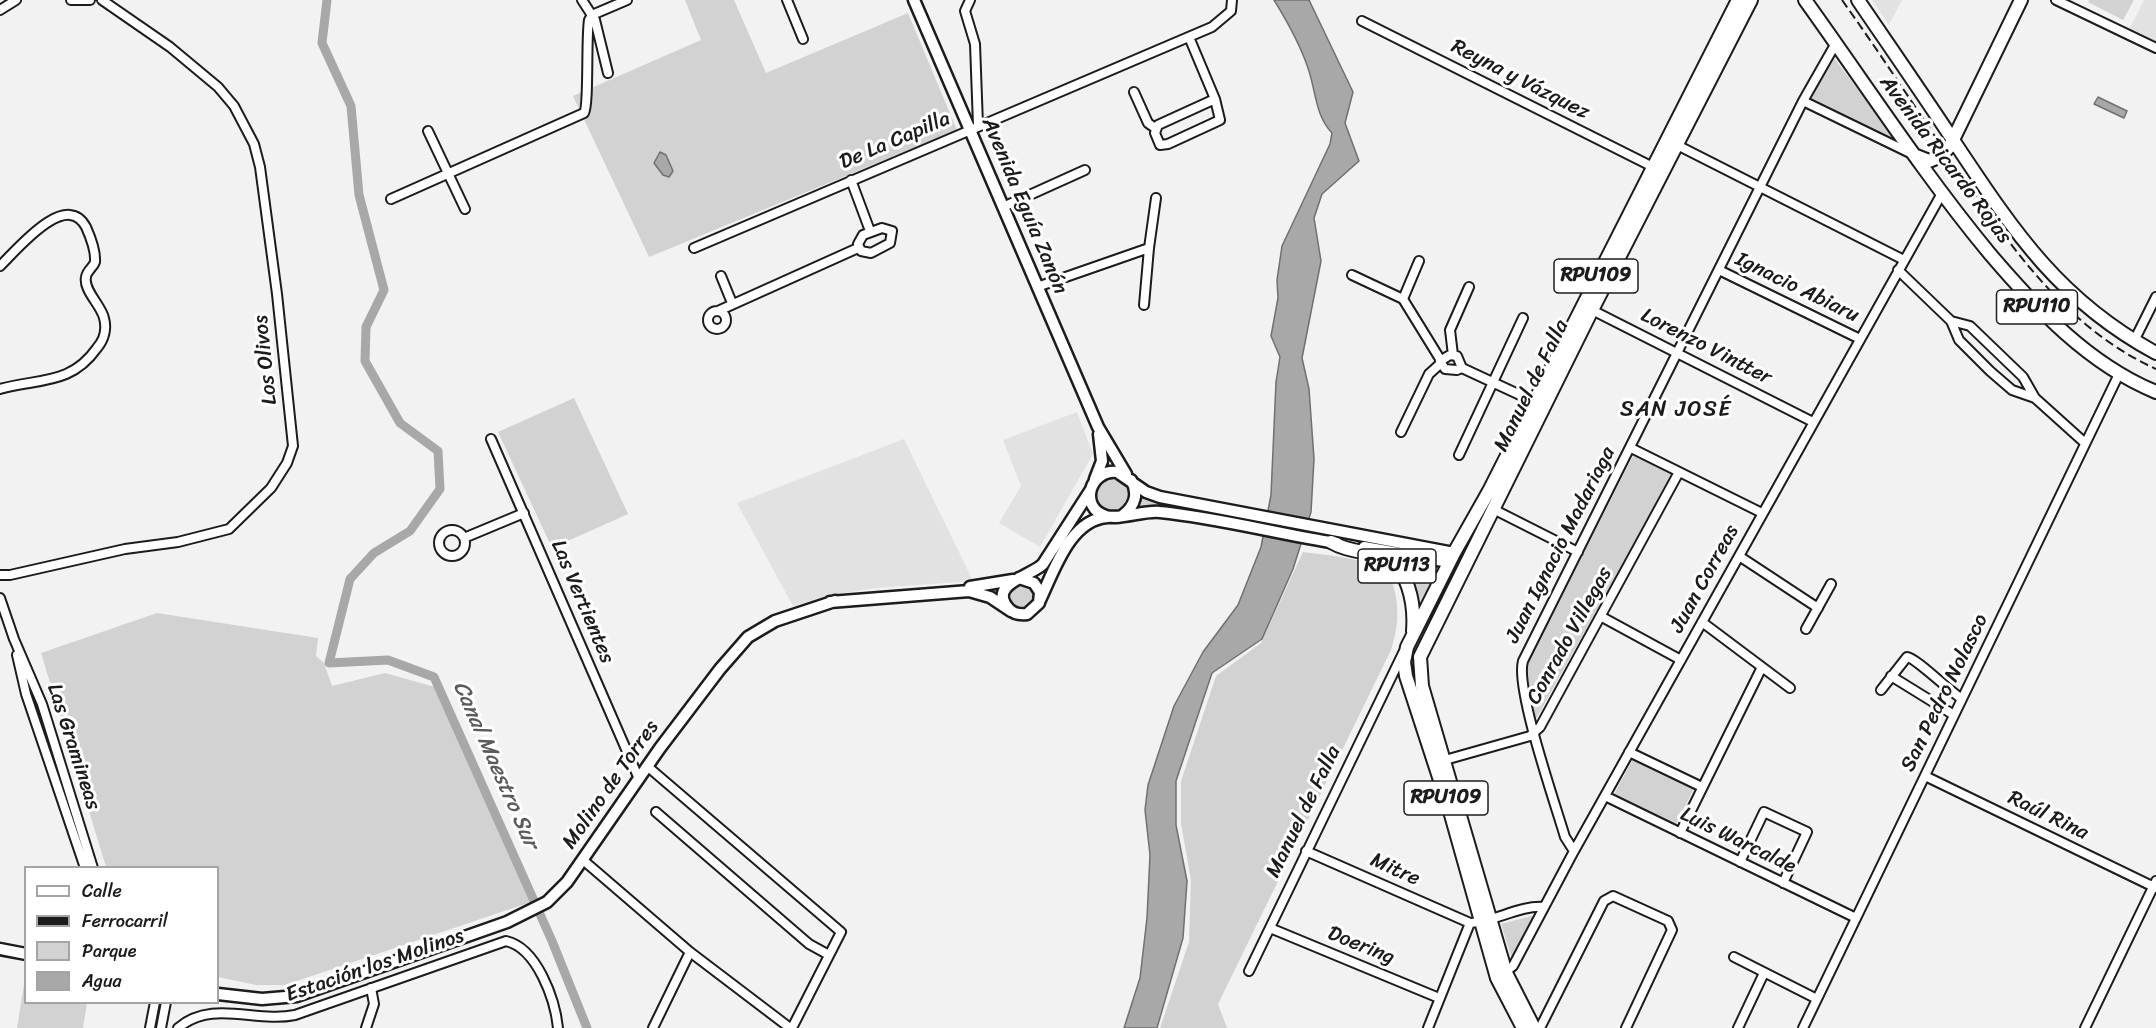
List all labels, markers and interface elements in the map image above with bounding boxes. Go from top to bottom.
street label: Reyna y Vázquez [1447,34,1593,126]
street label: Avenida Ricardo Rojas [1874,71,2016,249]
street label: De La Capilla [836,106,954,176]
street label: Avenida Eguía Zanón [975,114,1073,298]
street label: Ignacio Abiaru [1731,247,1863,329]
road number: RPU109 [1554,259,1638,293]
road number: RPU110 [1996,290,2078,324]
street label: Lorenzo Vintter [1636,303,1776,391]
street label: Los Olivos [249,314,283,406]
street label: Manuel de Falla [1489,316,1575,456]
district label: SAN JOSÉ [1620,397,1732,423]
street label: Juan Ignacio Madariaga [1501,443,1621,647]
street label: Juan Correas [1665,521,1745,637]
street label: Las Vertientes [545,536,619,668]
road number: RPU113 [1358,549,1436,583]
street label: Conrado Villegas [1522,563,1618,709]
street label: San Pedro Nolasco [1896,610,1994,776]
water label: Canal Maestro Sur [446,677,544,853]
street label: Las Gramineas [41,681,105,813]
street label: Molino de Torres [557,716,665,854]
street label: Manuel de Falla [1261,742,1347,882]
road number: RPU109 [1404,781,1488,815]
street label: Raúl Rina [2004,786,2092,846]
street label: Luis Warcalde [1676,802,1800,880]
street label: Mitre [1366,848,1424,892]
legend [24,866,219,1004]
text: Calle [82,875,122,907]
text: Ferrocarril [82,905,168,937]
street label: Doering [1324,921,1398,971]
street label: Estación los Molinos [283,924,467,1008]
text: Parque [82,935,136,967]
text: Agua [82,965,122,997]

